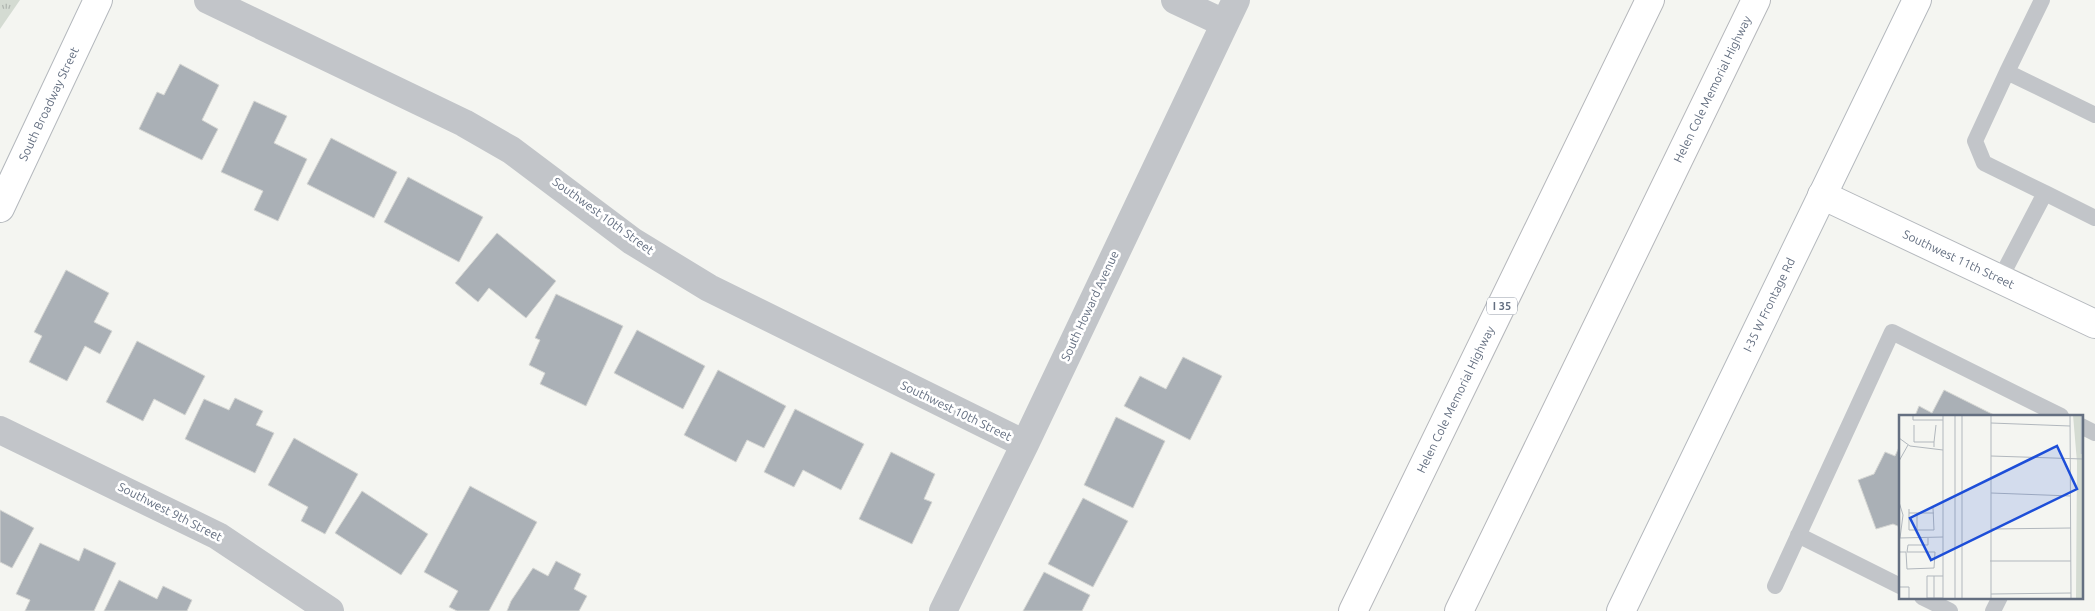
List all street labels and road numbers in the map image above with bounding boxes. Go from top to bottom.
street label: Helen Cole Memorial Highway [1671,13,1753,165]
street label: South Broadway Street [16,44,81,163]
street label: Southwest 10th Street [550,175,657,257]
street label: Southwest 11th Street [1901,227,2017,291]
street label: South Howard Avenue [1058,249,1121,363]
street label: I-35 W Frontage Rd [1741,256,1797,354]
road number: I 35 [1487,298,1517,314]
street label: Helen Cole Memorial Highway [1414,324,1497,475]
street label: Southwest 10th Street [899,378,1014,443]
street label: Southwest 9th Street [116,480,225,544]

